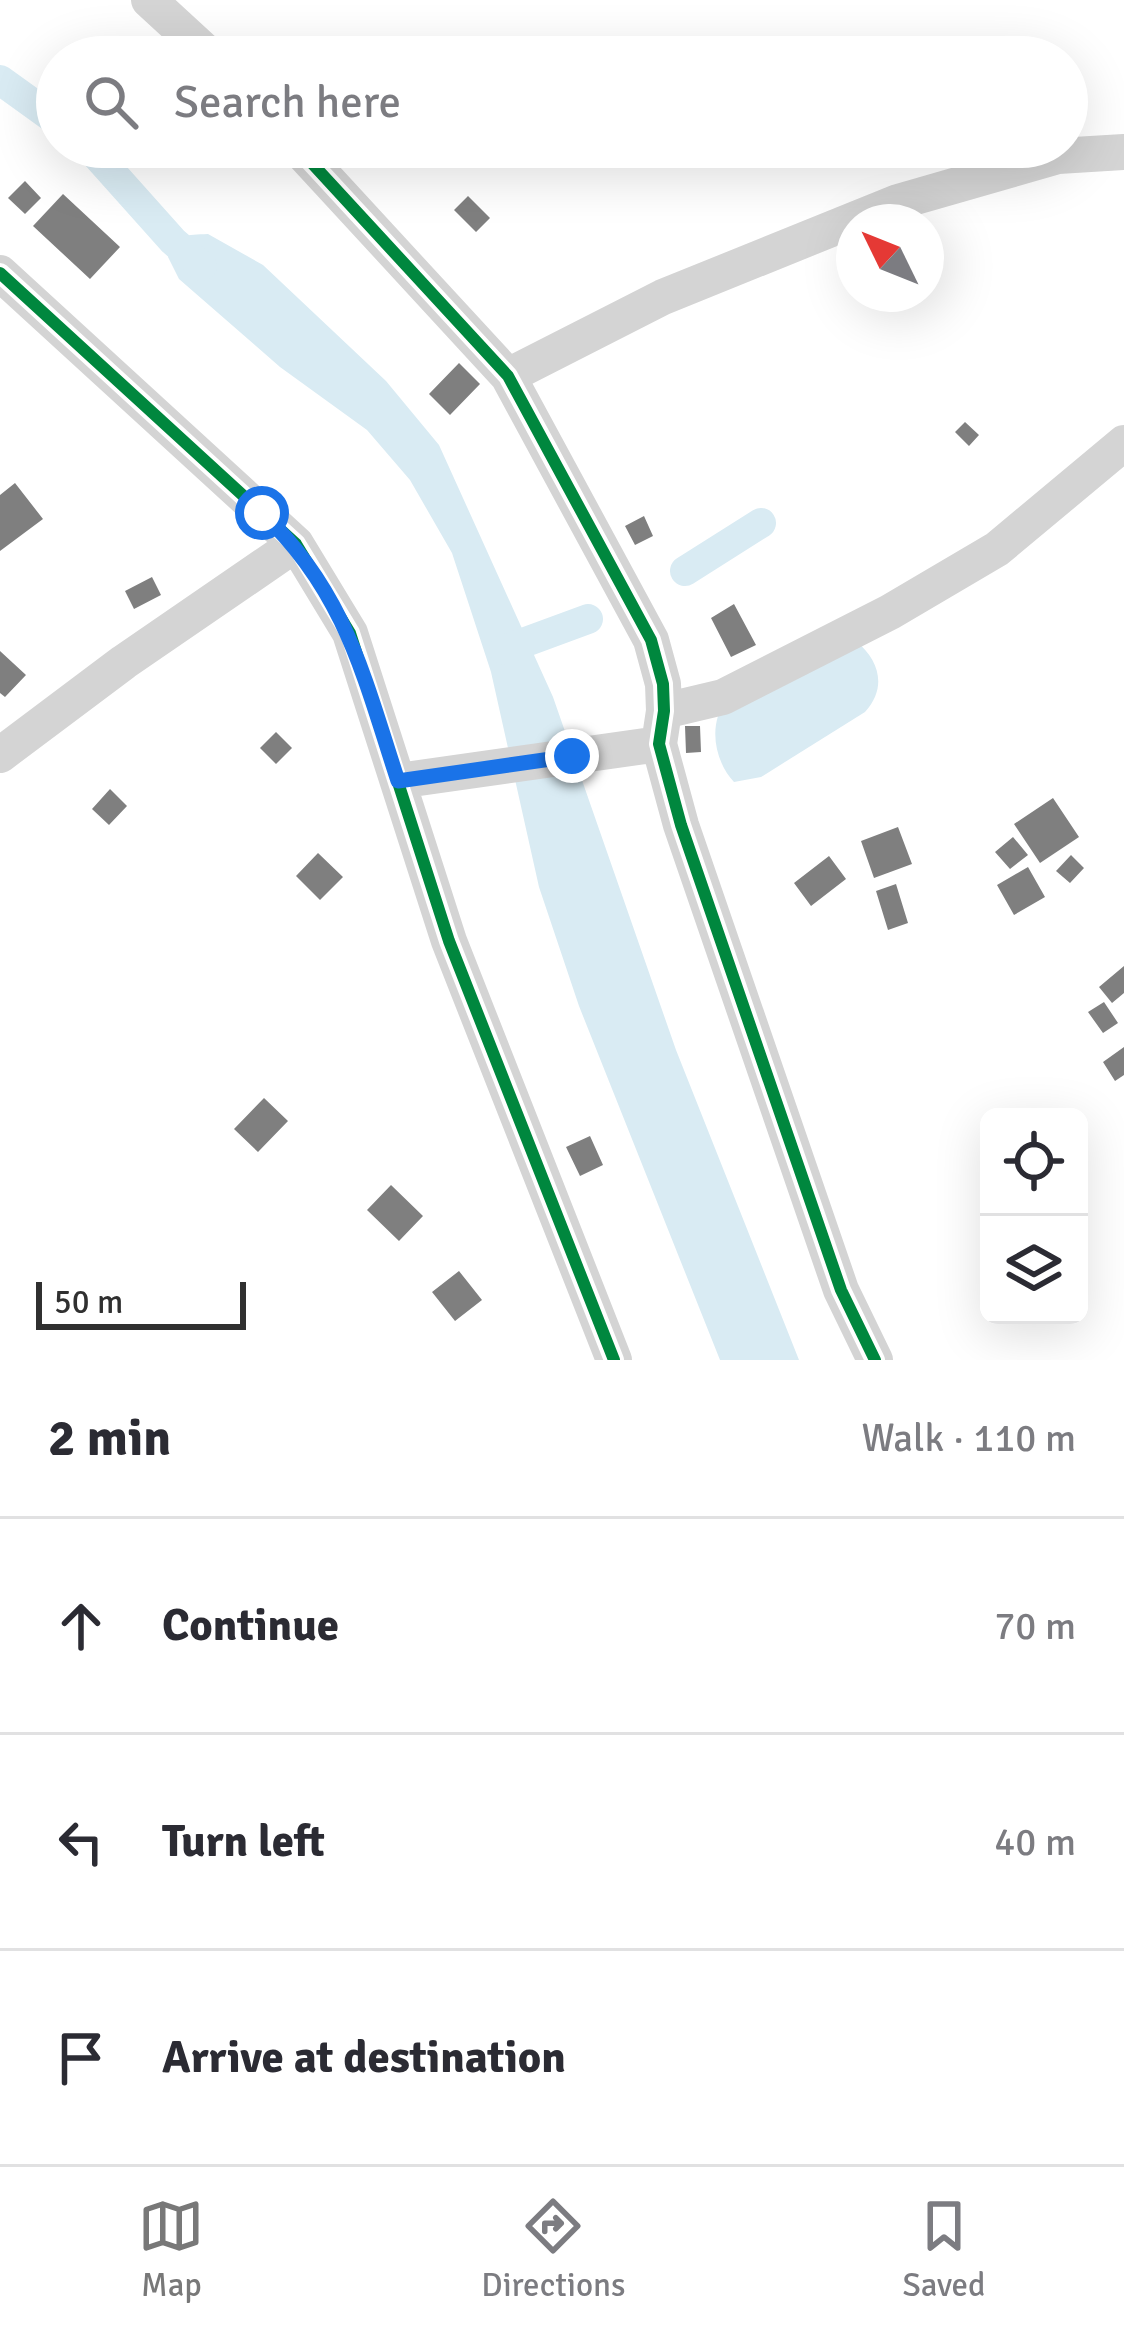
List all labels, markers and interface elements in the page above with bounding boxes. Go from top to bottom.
search box [36,36,1088,168]
icon: search [78,69,144,135]
text: Search here [174,75,401,130]
north arrow [836,204,944,312]
route start [235,486,289,540]
route end [545,729,599,783]
map controls [980,1108,1088,1324]
button: locate [980,1108,1088,1216]
button: layers [980,1216,1088,1324]
scale bar [36,1276,246,1329]
text: 50 m [54,1282,123,1323]
text: 2 min [48,1407,171,1470]
text: Walk · 110 m [862,1414,1076,1462]
icon: ahead [48,1593,114,1659]
text: Continue [162,1598,339,1653]
text: 70 m [994,1602,1076,1650]
icon: left [48,1809,114,1875]
text: Turn left [162,1814,325,1869]
text: 40 m [994,1818,1076,1866]
icon: arrive [48,2025,114,2091]
text: Arrive at destination [162,2030,566,2085]
tab: Map [138,2193,204,2306]
tab: Directions [481,2193,626,2306]
tab: Saved [902,2193,986,2306]

